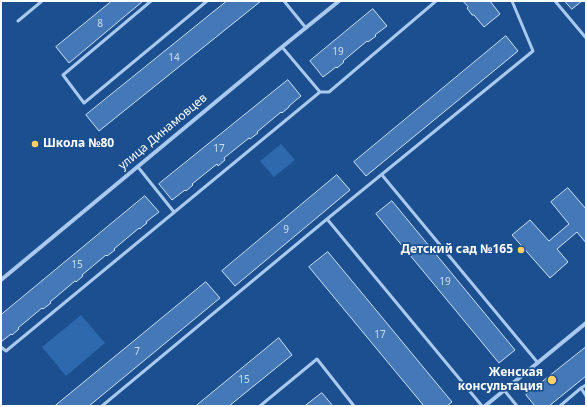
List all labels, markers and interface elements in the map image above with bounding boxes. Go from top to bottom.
house number: 8 [97,18,103,30]
house number: 19 [332,46,344,58]
house number: 14 [168,52,180,64]
street label: улица Динамовцев [116,91,210,173]
place label: Школа №80 [43,137,114,151]
marker: Школа №80 [30,139,40,149]
house number: 17 [213,143,225,155]
house number: 9 [283,224,289,236]
place label: Детский сад №165 [401,243,513,257]
marker: Детский сад №165 [516,245,526,255]
house number: 15 [71,259,83,271]
house number: 19 [439,276,451,288]
house number: 17 [374,329,386,341]
house number: 7 [134,346,140,358]
place label: Женская консультация [458,366,543,394]
house number: 15 [238,374,250,386]
marker: Женская консультация [546,374,558,386]

